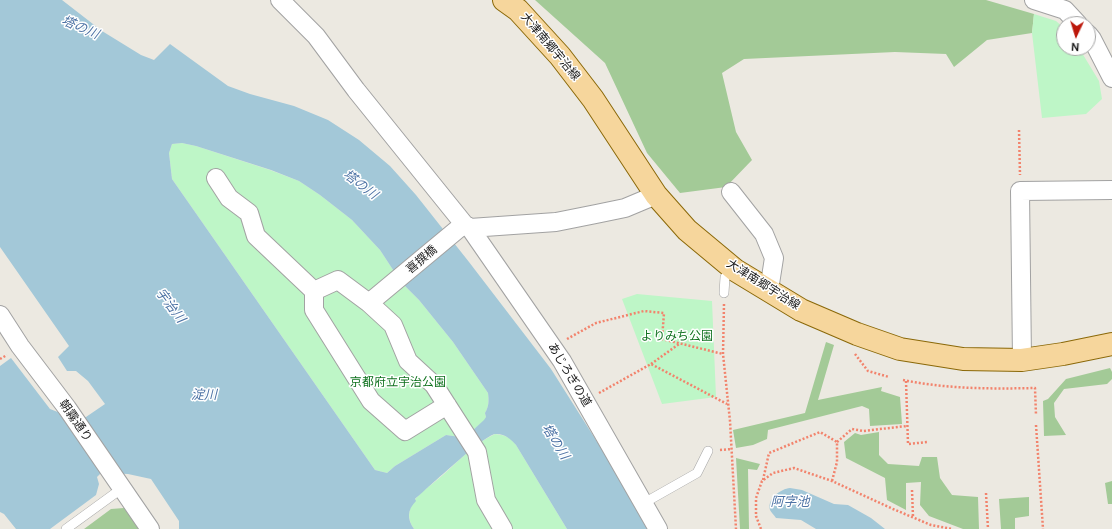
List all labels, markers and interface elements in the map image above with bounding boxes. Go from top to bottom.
street label: 大津南郷宇治線 [517,10,583,84]
water label: 塔の川 [59,13,101,43]
north arrow [1056,16,1096,56]
text: N [1071,40,1080,54]
water label: 塔の川 [340,167,380,203]
street label: 喜撰橋 [404,243,440,277]
street label: 大津南郷宇治線 [724,257,802,313]
water label: 宇治川 [152,286,188,326]
park label: よりみち公園 [641,330,713,344]
street label: あじろぎの道 [544,340,594,410]
park label: 京都府立宇治公園 [350,376,446,390]
water label: 淀川 [191,388,217,404]
street label: 朝霧通り [55,397,95,445]
water label: 塔の川 [538,421,572,463]
water label: 阿字池 [771,495,809,511]

